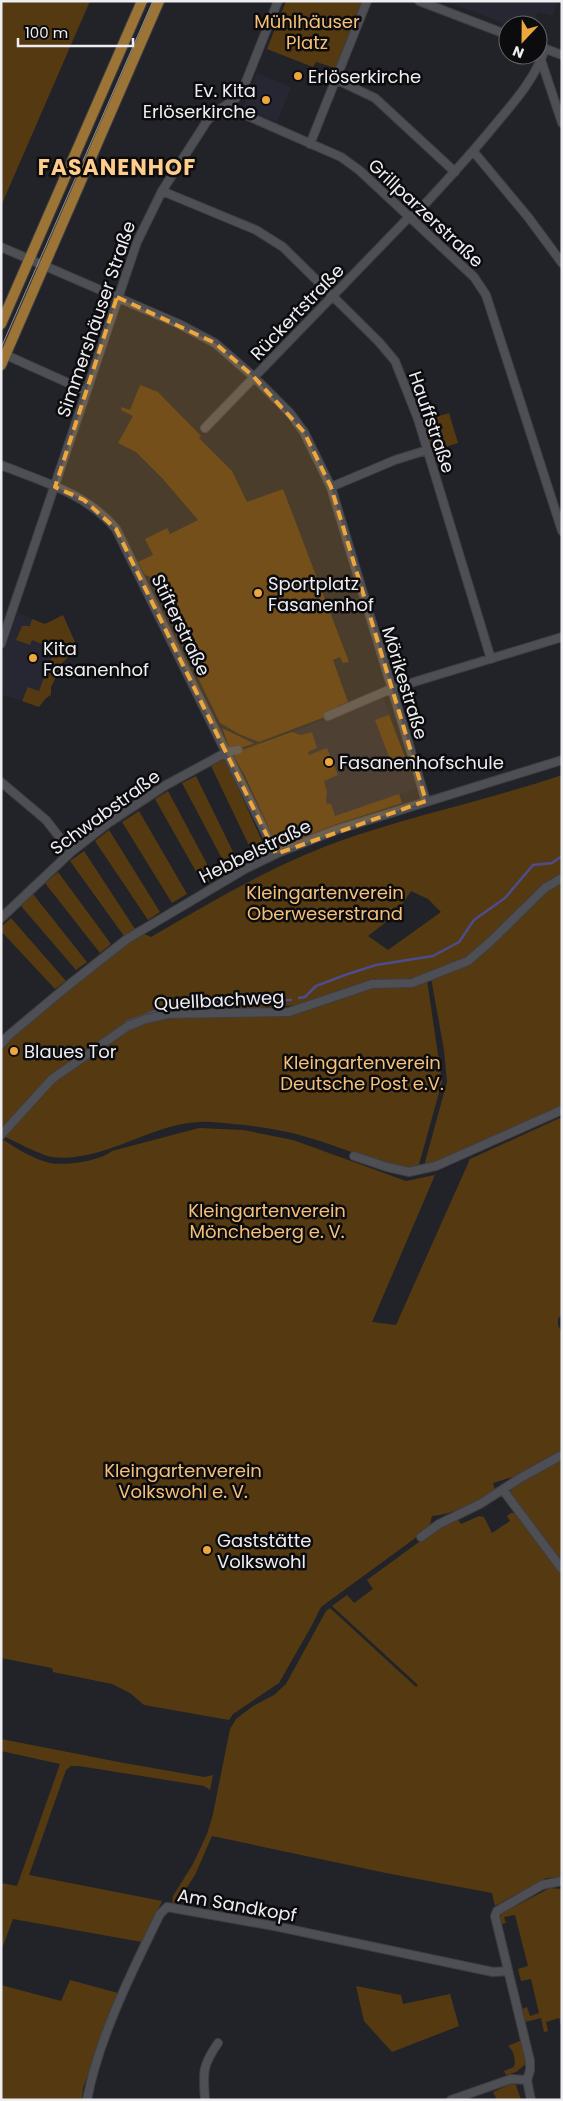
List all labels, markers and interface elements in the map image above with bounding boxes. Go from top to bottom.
park label: Mühlhäuser Platz [254,9,360,55]
scale bar [18,15,132,47]
north arrow [498,15,548,65]
text: 100 m [25,22,68,43]
text: N [510,41,527,63]
place label: Erlöserkirche [308,64,421,89]
marker: Erlöserkirche [292,70,304,82]
place label: Ev. Kita Erlöserkirche [143,78,256,124]
marker: Ev. Kita Erlöserkirche [260,94,272,106]
district label: FASANENHOF [38,152,196,183]
street label: Grillparzerstraße [363,153,489,273]
street label: Simmershäuser Straße [51,218,141,420]
street label: Rückertstraße [244,258,350,366]
street label: Hauffstraße [403,368,461,476]
street label: Stifterstraße [146,570,216,680]
place label: Sportplatz Fasanenhof [268,571,374,617]
marker: Sportplatz Fasanenhof [252,587,264,599]
street label: Mörikestraße [376,623,434,743]
place label: Kita Fasanenhof [43,636,149,682]
marker: Kita Fasanenhof [27,652,39,664]
place label: Fasanenhofschule [339,750,504,775]
marker: Fasanenhofschule [323,756,335,768]
street label: Schwabstraße [45,764,165,860]
street label: Hebbelstraße [195,813,315,889]
park label: Kleingartenverein Oberweserstrand [246,880,404,926]
street label: Quellbachweg [153,984,285,1016]
place label: Blaues Tor [24,1039,117,1064]
marker: Blaues Tor [8,1045,20,1057]
park label: Kleingartenverein Deutsche Post e.V. [280,1050,444,1096]
park label: Kleingartenverein Möncheberg e. V. [188,1198,346,1244]
park label: Kleingartenverein Volkswohl e. V. [104,1458,262,1504]
place label: Gaststätte Volkswohl [217,1528,312,1574]
marker: Gaststätte Volkswohl [201,1544,213,1556]
street label: Am Sandkopf [175,1882,299,1928]

